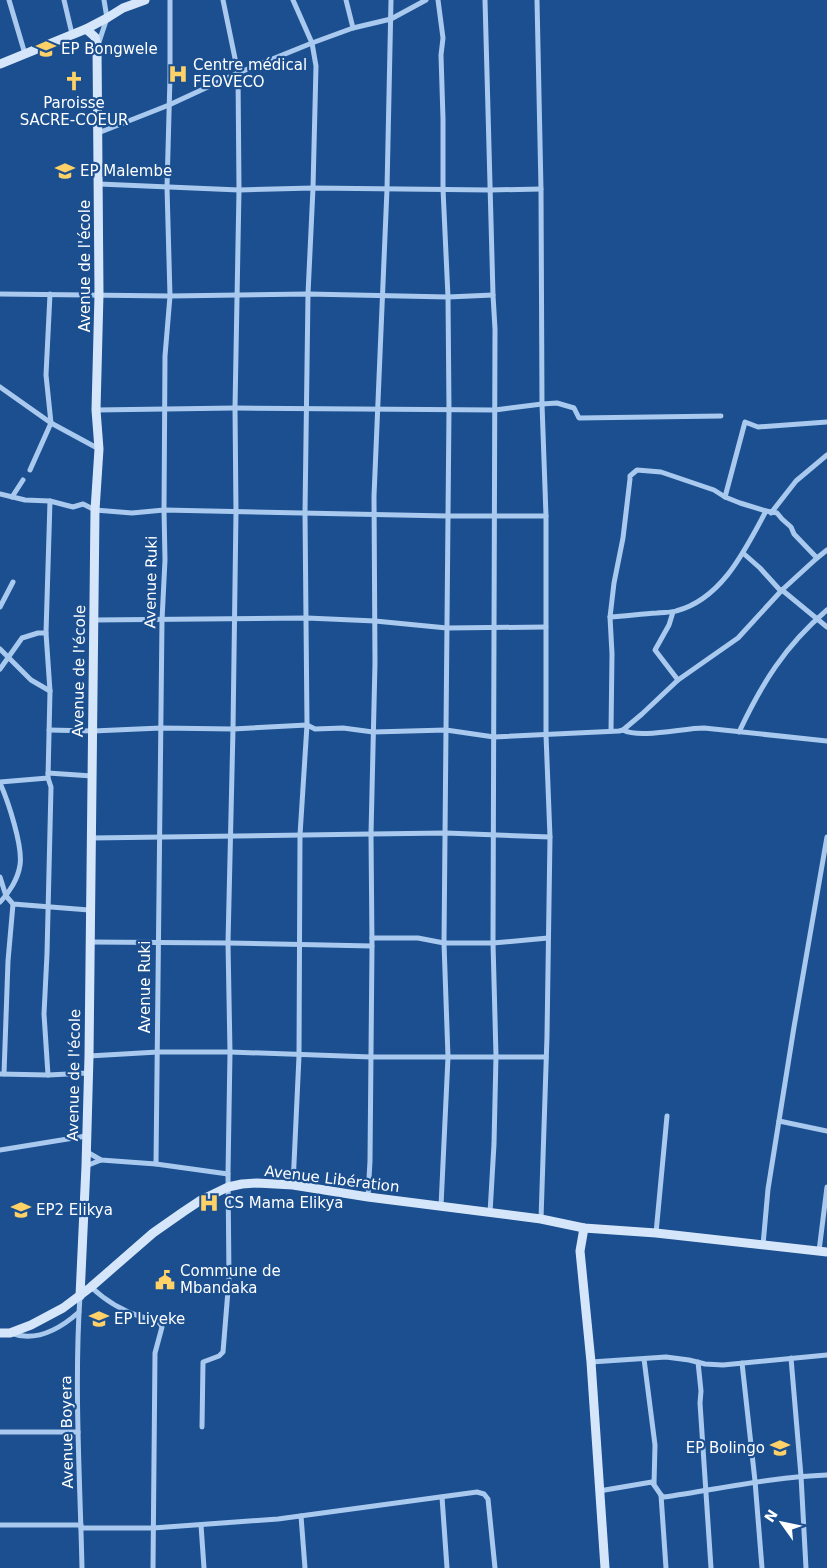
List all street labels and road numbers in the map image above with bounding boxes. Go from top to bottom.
street label: Avenue de l'école [76,200,94,332]
street label: Avenue Ruki [141,536,161,628]
street label: Avenue de l'école [69,605,89,737]
street label: Avenue Ruki [136,941,154,1033]
street label: Avenue de l'école [64,1009,84,1141]
street label: Avenue Libération [263,1162,401,1196]
street label: Avenue Boyera [57,1375,77,1489]

